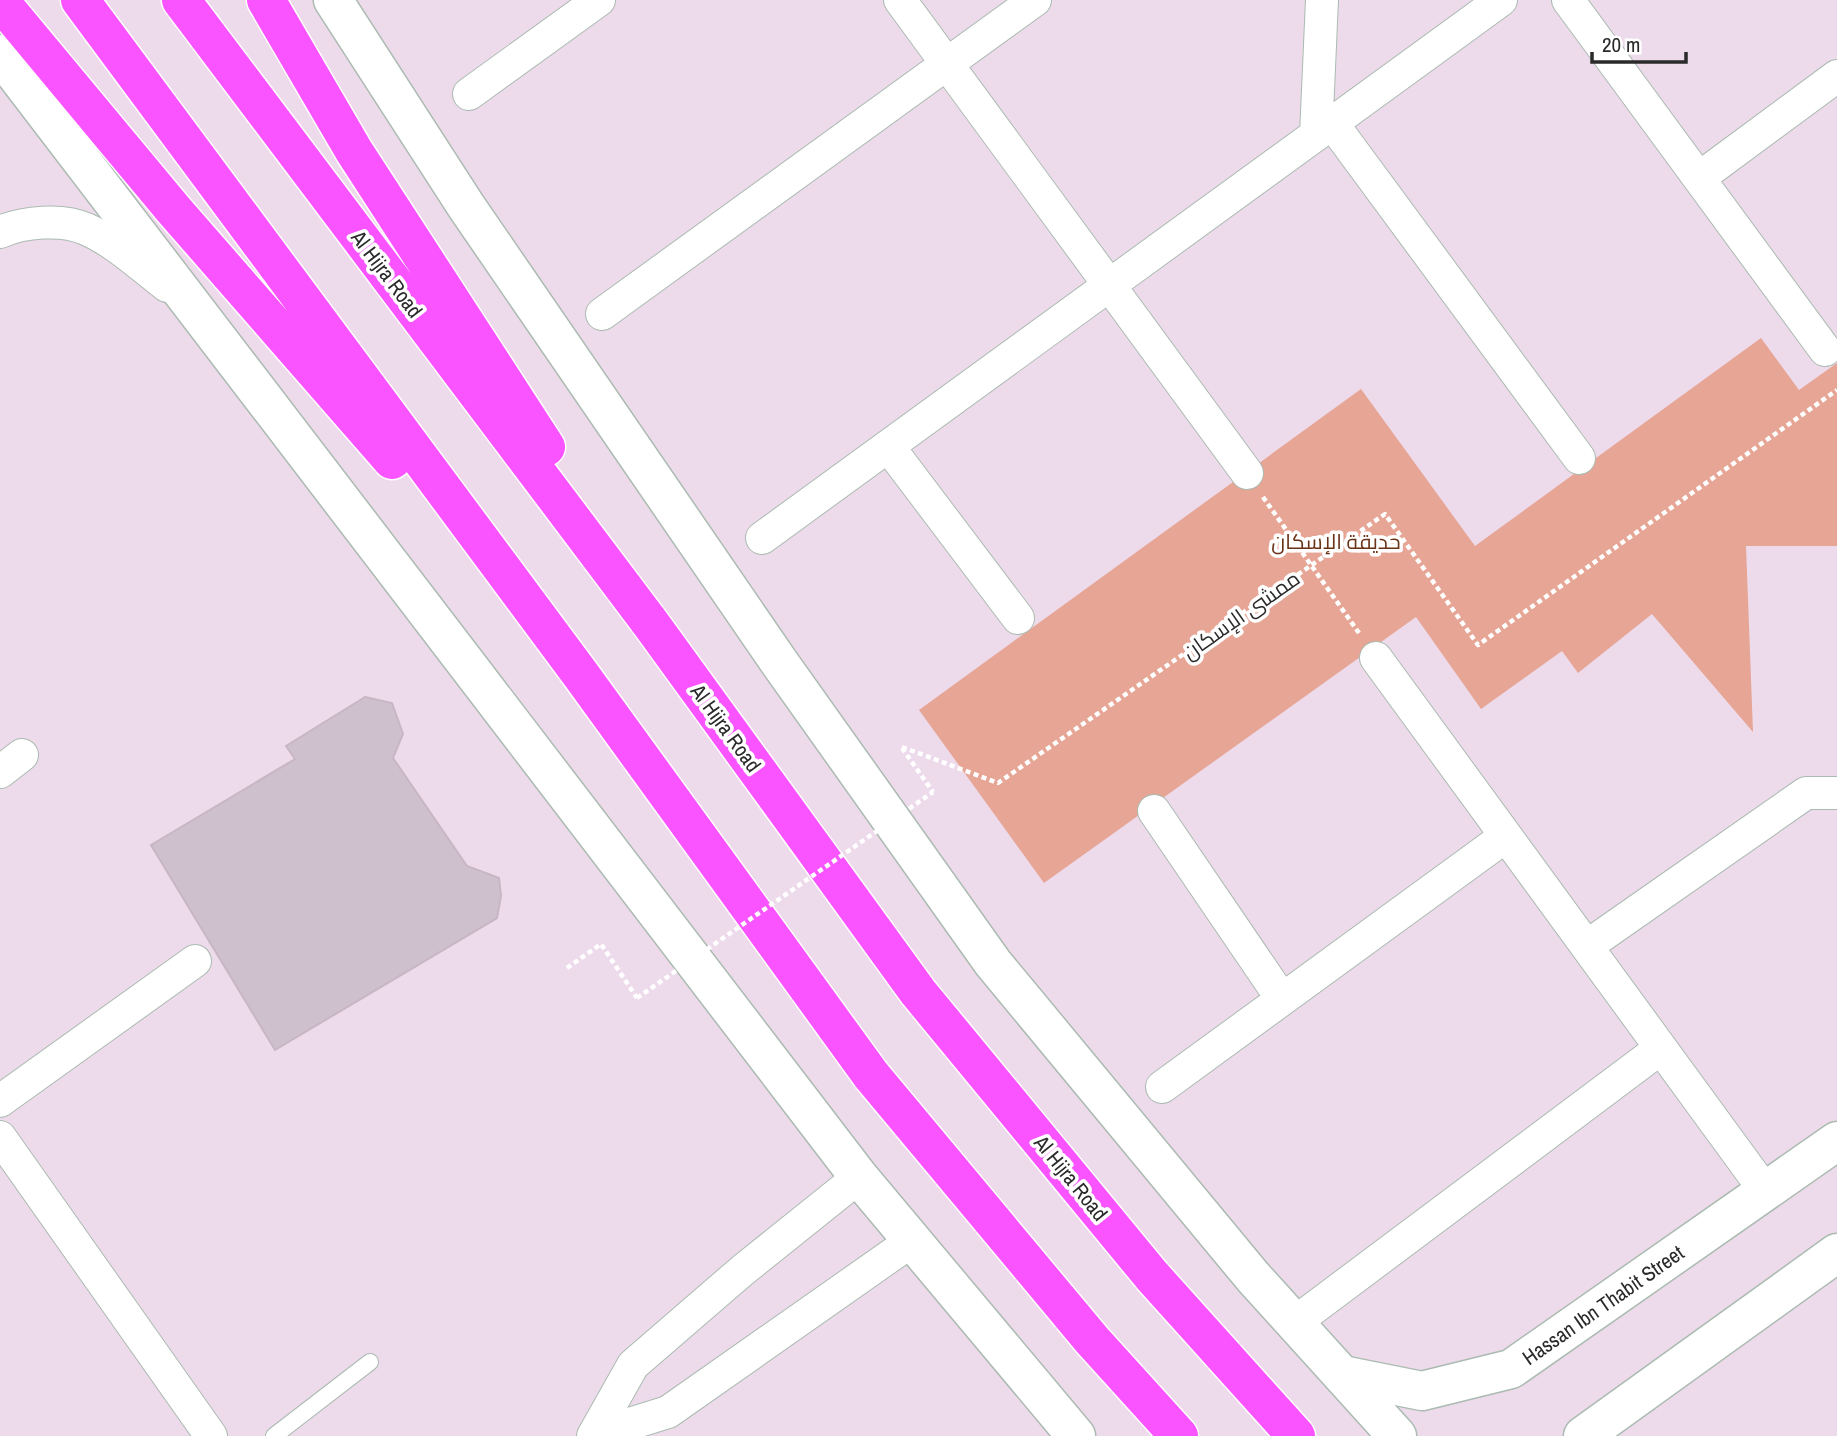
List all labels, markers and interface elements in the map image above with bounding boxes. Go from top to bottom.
scale bar [1592,21,1686,65]
text: 20 m [1602,30,1640,59]
street label: Al Hijra Road [344,224,429,324]
park label: حديقة الإسكان [1271,527,1401,556]
street label: ممشى الإسكان [1176,564,1306,666]
street label: Al Hijra Road [684,677,768,778]
street label: Al Hijra Road [1027,1128,1114,1227]
street label: Hassan Ibn Thabit Street [1516,1238,1690,1372]

